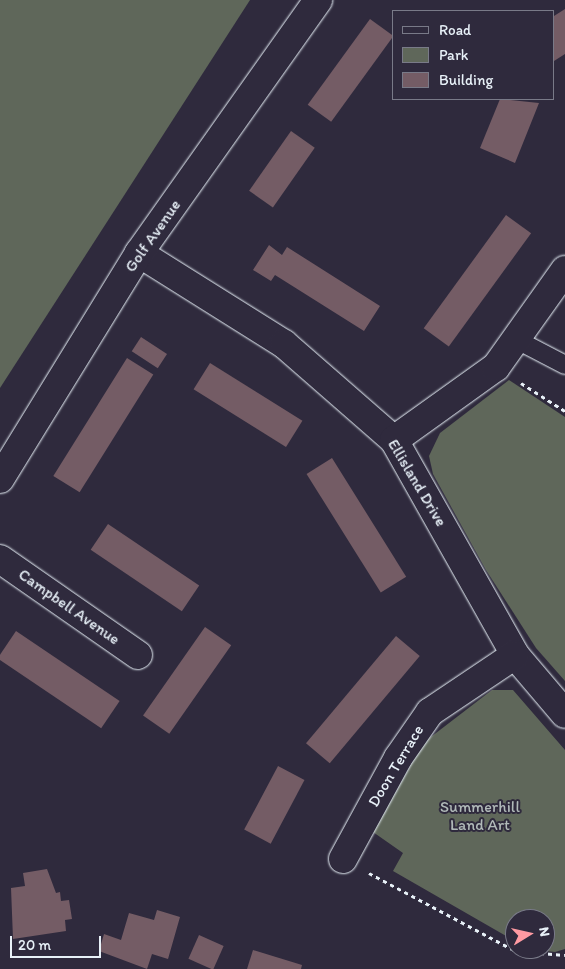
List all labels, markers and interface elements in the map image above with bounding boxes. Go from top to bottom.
legend [392,10,555,100]
text: Road [439,21,471,39]
text: Park [439,46,469,64]
text: Building [439,71,493,89]
street label: Golf Avenue [121,196,185,276]
street label: Ellisland Drive [383,436,451,530]
street label: Campbell Avenue [15,565,123,649]
street label: Doon Terrace [365,722,427,810]
park label: Summerhill Land Art [440,797,520,835]
north arrow [505,909,555,959]
scale bar [12,926,104,958]
text: N [535,926,553,938]
text: 20 m [18,936,51,954]

